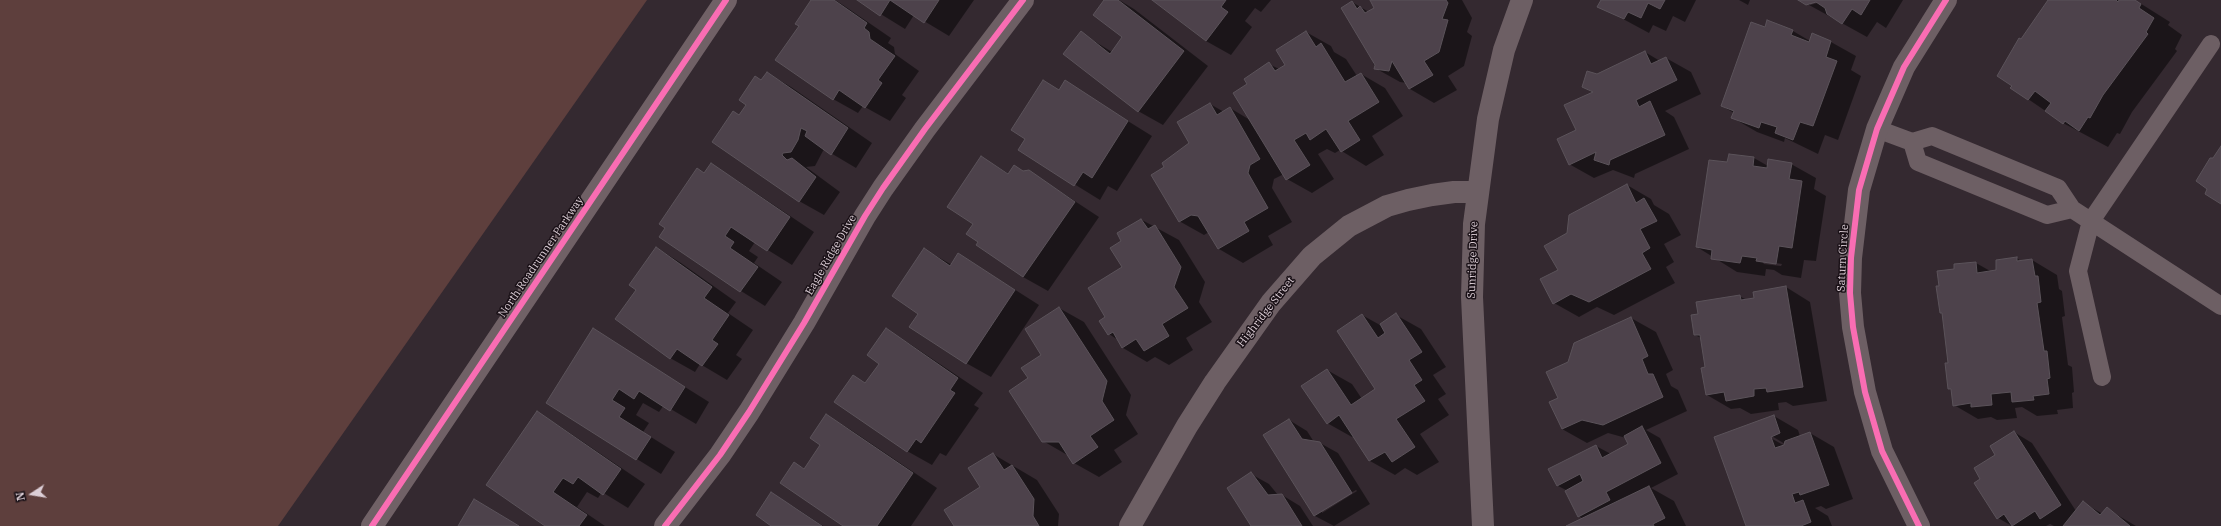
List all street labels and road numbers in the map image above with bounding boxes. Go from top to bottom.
street label: North Roadrunner Parkway [496,194,586,320]
street label: Eagle Ridge Drive [803,213,859,297]
street label: Sunridge Drive [1465,221,1481,299]
street label: Saturn Circle [1835,224,1851,292]
street label: Highridge Street [1235,274,1297,350]

